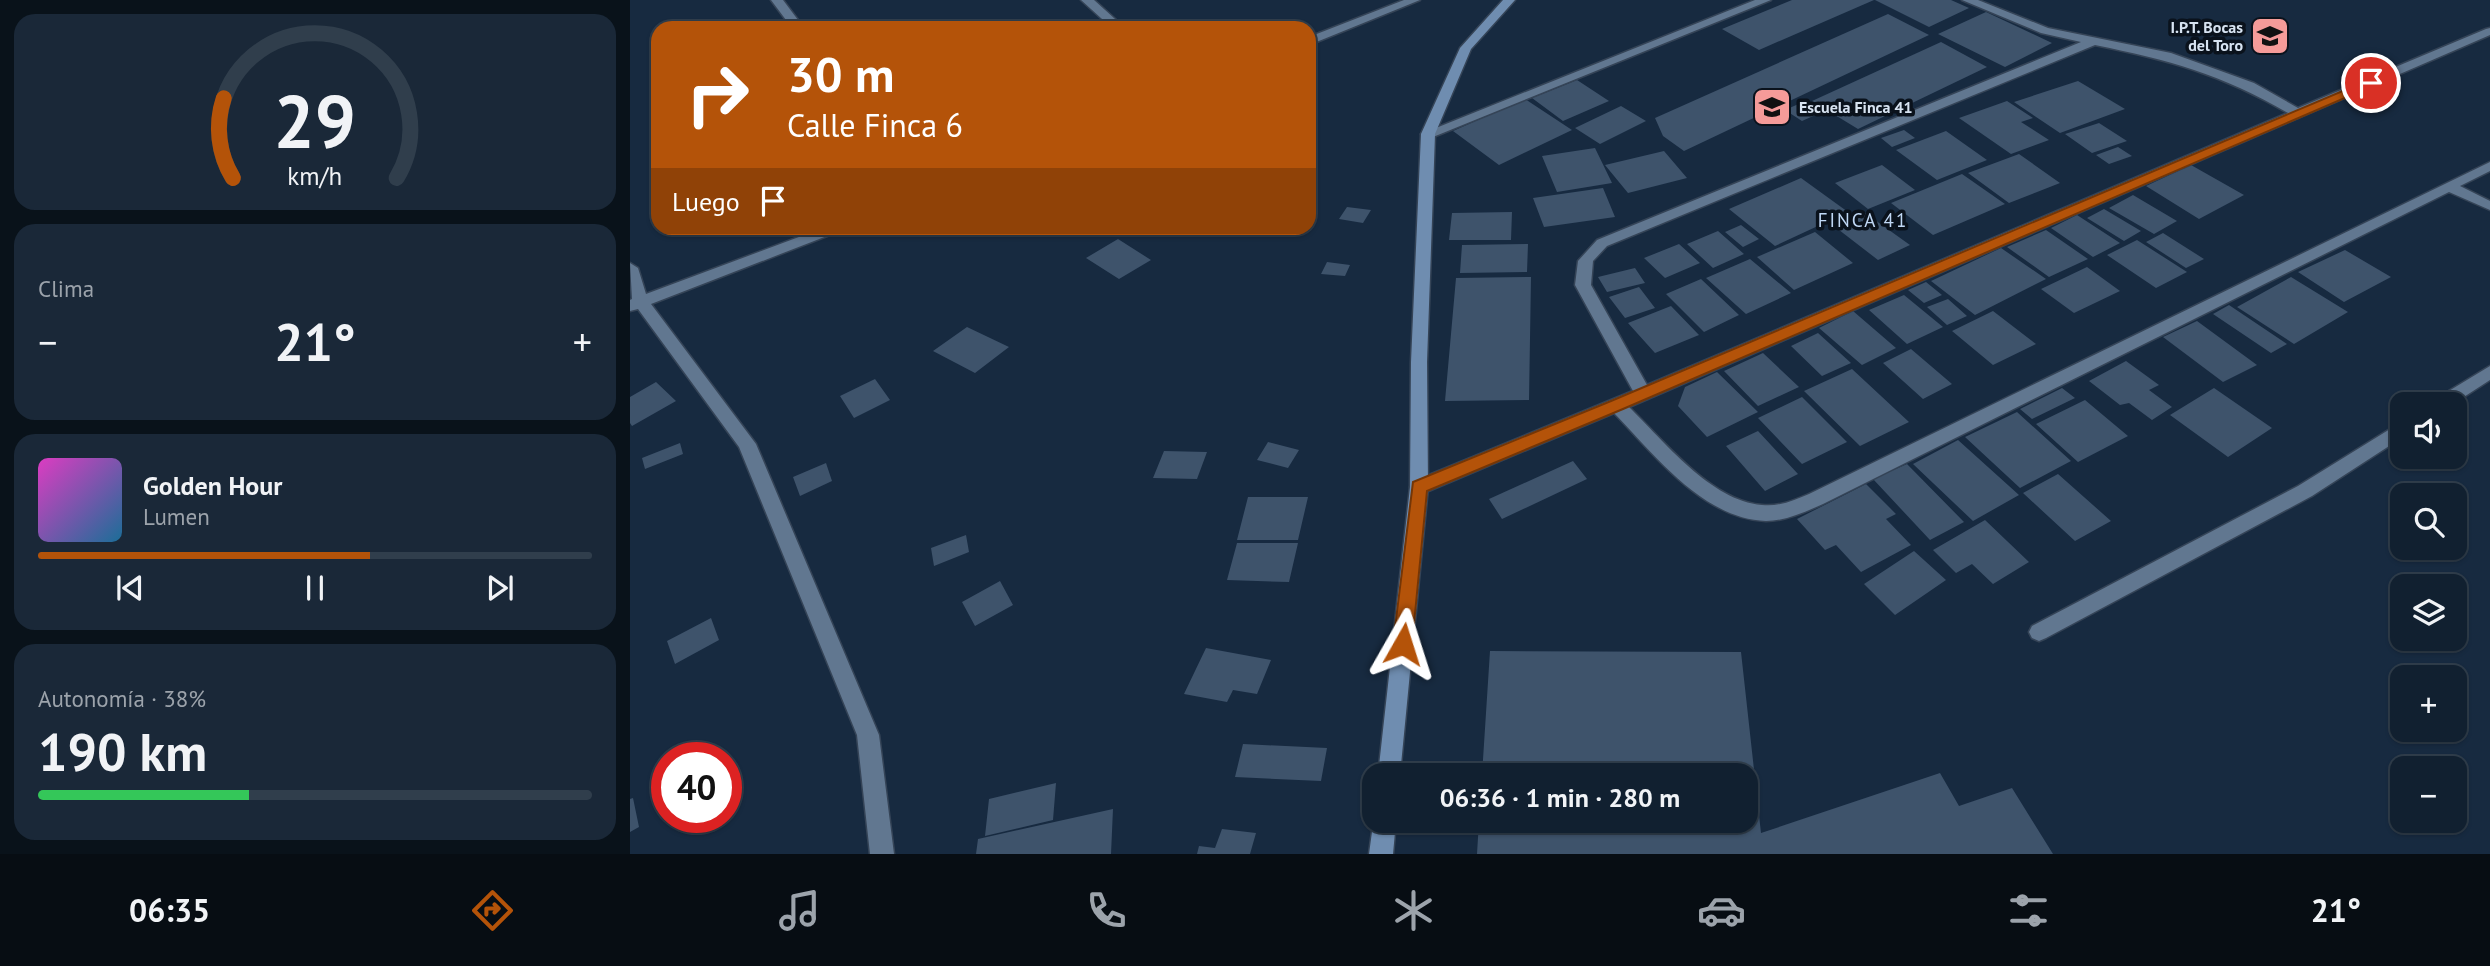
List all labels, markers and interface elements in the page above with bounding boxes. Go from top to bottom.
school or university icon: I.P.T. Bocas del Toro [2249,15,2291,57]
place label: I.P.T. Bocas del Toro [2171,17,2243,55]
text: 30 m [787,42,894,106]
icon: right [672,49,763,140]
pin [2341,53,2401,113]
icon: arrive [2352,64,2390,102]
text: 29 [274,74,356,168]
school or university icon: Escuela Finca 41 [1751,86,1793,128]
place label: Escuela Finca 41 [1799,97,1913,117]
text: Calle Finca 6 [787,104,963,146]
text: km/h [288,160,342,192]
icon: arrive [754,182,792,220]
text: Luego [672,185,740,218]
district label: FINCA 41 [1818,208,1908,232]
text: Clima [38,274,94,303]
text: 21° [274,308,356,375]
text: − [38,317,57,366]
text: + [573,317,592,366]
map controls [2390,392,2467,833]
button: sound [2390,392,2467,469]
text: Golden Hour [143,469,282,502]
button: search [2390,483,2467,560]
text: Lumen [143,502,210,531]
icon: previous [111,569,149,607]
icon: pause [296,569,334,607]
icon: next [481,569,519,607]
button: layers [2390,574,2467,651]
position arrow [1366,607,1440,681]
button: + [2390,665,2467,742]
text: Autonomía · 38% [38,684,206,713]
text: 190 km [38,718,207,785]
speed limit sign: 40 [651,742,742,833]
button: − [2390,756,2467,833]
text: 06:36 · 1 min · 280 m [1440,781,1680,814]
icon: directions [468,886,517,935]
icon: music [775,886,824,935]
icon: phone [1082,886,1131,935]
icon: climate [1389,886,1438,935]
icon: car [1697,886,1746,935]
icon: filters [2004,886,2053,935]
text: 06:35 [129,889,210,931]
text: 21° [2311,889,2361,931]

